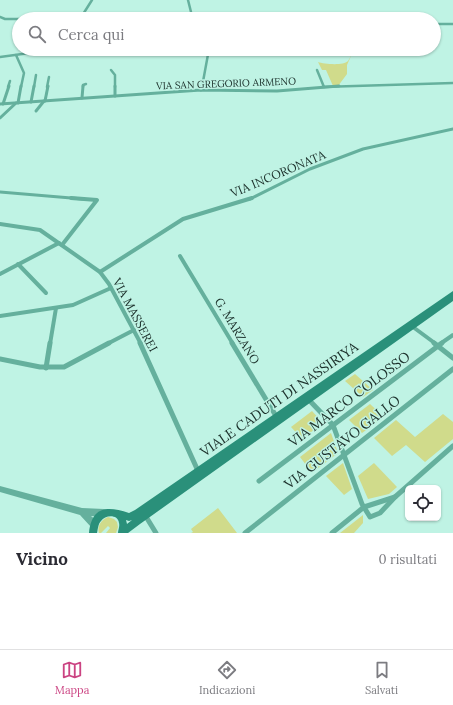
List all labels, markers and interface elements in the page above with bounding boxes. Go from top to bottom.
search box [12,12,441,56]
icon: search [26,23,48,45]
text: Cerca qui [58,25,124,44]
street label: VIA SAN GREGORIO ARMENO [155,75,296,92]
street label: VIA INCORONATA [227,147,328,201]
street label: VIA MASSEREI [109,275,161,354]
street label: G. MARZANO [212,295,263,367]
street label: VIALE CADUTI DI NASSIRIYA [196,337,362,461]
street label: VIA MARCO COLOSSO [284,347,414,451]
street label: VIA GUSTAVO GALLO [280,391,404,494]
map controls [405,485,441,521]
button: locate [405,485,441,521]
text: Vicino [16,548,68,570]
text: 0 risultati [379,551,437,568]
tab: Mappa [55,659,89,697]
tab: Indicazioni [199,659,255,697]
tab: Salvati [365,659,398,697]

